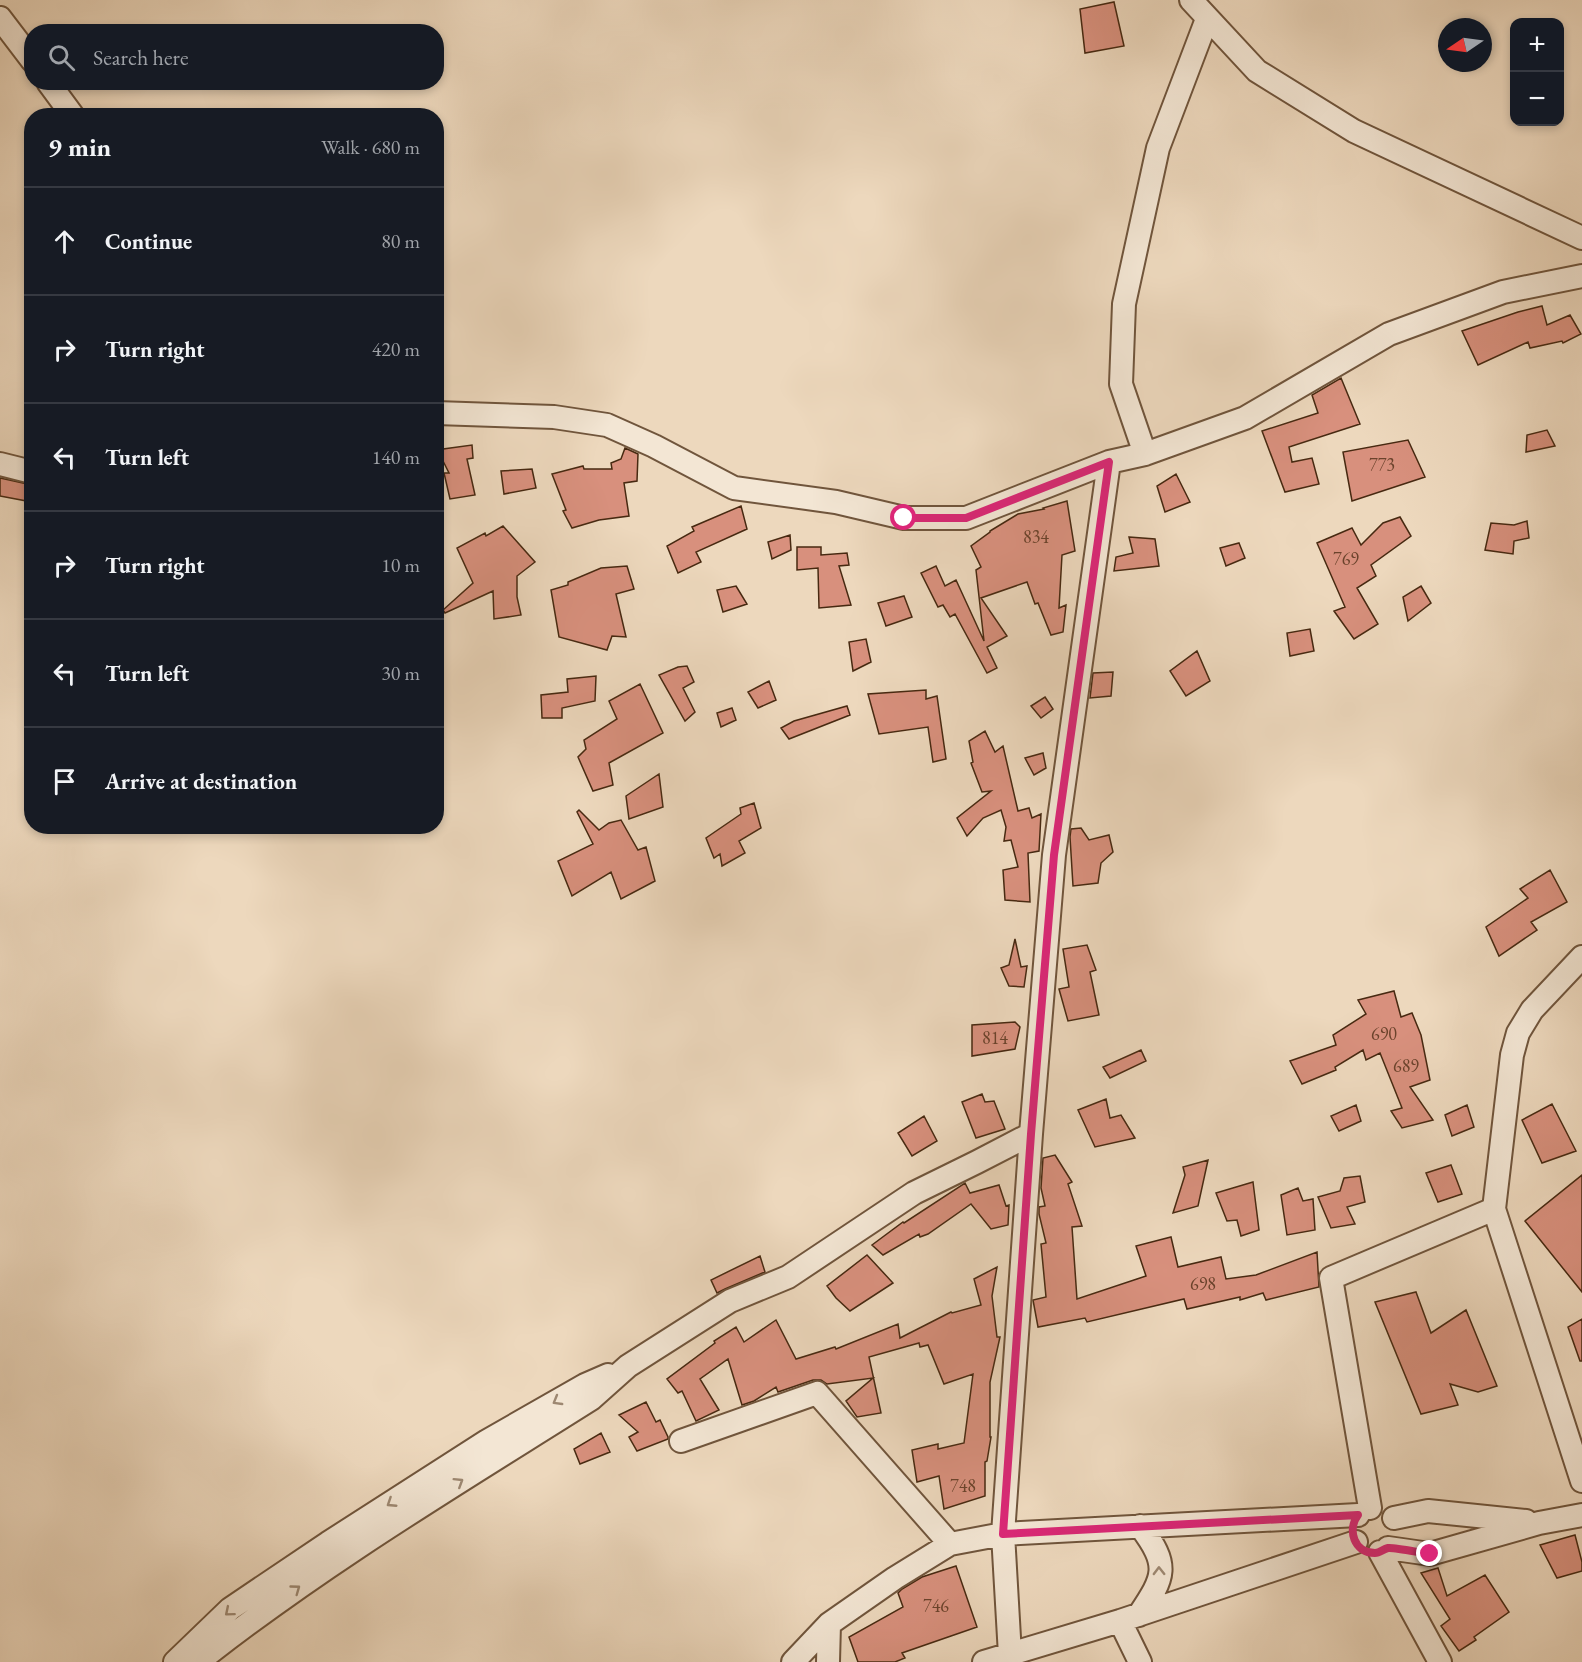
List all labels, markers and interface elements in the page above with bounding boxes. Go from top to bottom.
north arrow [1438,18,1492,72]
map controls [1510,18,1564,126]
button: + [1510,18,1564,72]
search box [24,24,444,90]
icon: search [45,41,78,74]
text: Search here [93,43,188,72]
button: − [1510,72,1564,126]
text: 9 min [48,130,111,164]
text: Walk · 680 m [321,134,420,160]
icon: ahead [48,225,81,258]
text: Continue [105,227,192,256]
text: 80 m [381,228,420,254]
icon: right [48,333,81,366]
text: Turn right [105,335,204,364]
text: 420 m [372,336,420,362]
icon: left [48,441,81,474]
text: Turn left [105,443,189,472]
text: 140 m [372,444,420,470]
house number: 773 [1369,453,1395,476]
route start [890,504,916,530]
house number: 834 [1023,525,1049,548]
house number: 769 [1333,547,1359,570]
icon: right [48,549,81,582]
text: Turn right [105,551,204,580]
text: 10 m [381,552,420,578]
icon: left [48,657,81,690]
text: Turn left [105,659,189,688]
text: 30 m [381,660,420,686]
icon: arrive [48,765,81,798]
text: Arrive at destination [105,767,297,796]
house number: 690 [1371,1022,1397,1045]
house number: 814 [982,1026,1008,1049]
house number: 689 [1393,1054,1419,1077]
house number: 698 [1190,1272,1216,1295]
one-way arrow [553,1393,563,1405]
house number: 748 [950,1474,976,1497]
one-way arrow [453,1478,463,1490]
one-way arrow [387,1496,398,1507]
route end [1416,1540,1442,1566]
one-way arrow [1153,1566,1166,1575]
one-way arrow [289,1586,300,1597]
house number: 746 [923,1594,949,1617]
one-way arrow [225,1604,236,1615]

